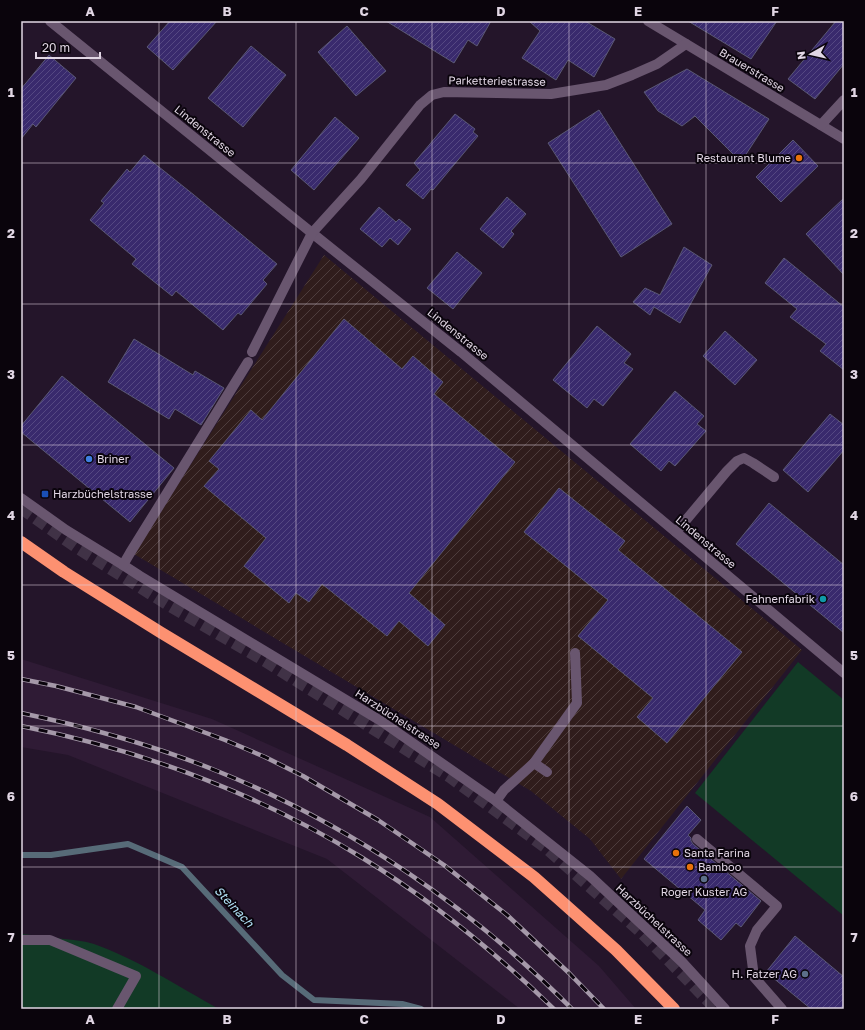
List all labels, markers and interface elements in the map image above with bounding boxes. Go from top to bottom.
text: A [85,3,95,19]
text: B [222,3,232,19]
text: C [359,3,369,19]
text: D [496,3,506,19]
text: E [634,3,642,19]
text: F [771,3,779,19]
scale bar [36,34,100,60]
north arrow [791,34,831,74]
text: 20 m [42,40,70,55]
street label: Brauerstrasse [717,45,787,94]
text: N [794,50,808,61]
street label: Parketteriestrasse [448,73,546,88]
text: 1 [8,84,15,100]
text: 1 [851,84,858,100]
street label: Lindenstrasse [172,102,238,159]
place label: Restaurant Blume [696,151,791,164]
marker: Restaurant Blume [794,153,804,163]
text: 2 [7,225,15,241]
text: 2 [850,225,858,241]
street label: Lindenstrasse [425,305,491,362]
text: 3 [7,366,15,382]
text: 3 [850,366,858,382]
place label: Briner [97,452,130,465]
marker: Briner [84,454,94,464]
place label: Harzbüchelstrasse [53,487,152,500]
marker: Harzbüchelstrasse [40,489,50,499]
text: 4 [7,507,15,523]
text: 4 [850,507,858,523]
street label: Lindenstrasse [674,513,739,571]
place label: Fahnenfabrik [746,592,815,605]
marker: Fahnenfabrik [818,594,828,604]
text: 5 [7,647,15,663]
text: 5 [850,647,858,663]
street label: Harzbüchelstrasse [353,686,443,751]
text: 6 [7,788,15,804]
text: 6 [850,788,858,804]
place label: Santa Farina [684,846,750,859]
marker: Santa Farina [671,848,681,858]
place label: Bamboo [698,860,742,873]
marker: Bamboo [685,862,695,872]
marker: Roger Kuster AG [699,874,709,884]
street label: Harzbüchelstrasse [614,881,695,958]
water label: Steinach [212,883,257,931]
place label: Roger Kuster AG [661,885,748,898]
text: 7 [7,929,15,945]
text: 7 [850,929,858,945]
place label: H. Fatzer AG [732,967,797,980]
marker: H. Fatzer AG [800,969,810,979]
text: A [85,1011,95,1027]
text: B [222,1011,232,1027]
text: C [359,1011,369,1027]
text: D [496,1011,506,1027]
text: E [634,1011,642,1027]
text: F [771,1011,779,1027]

